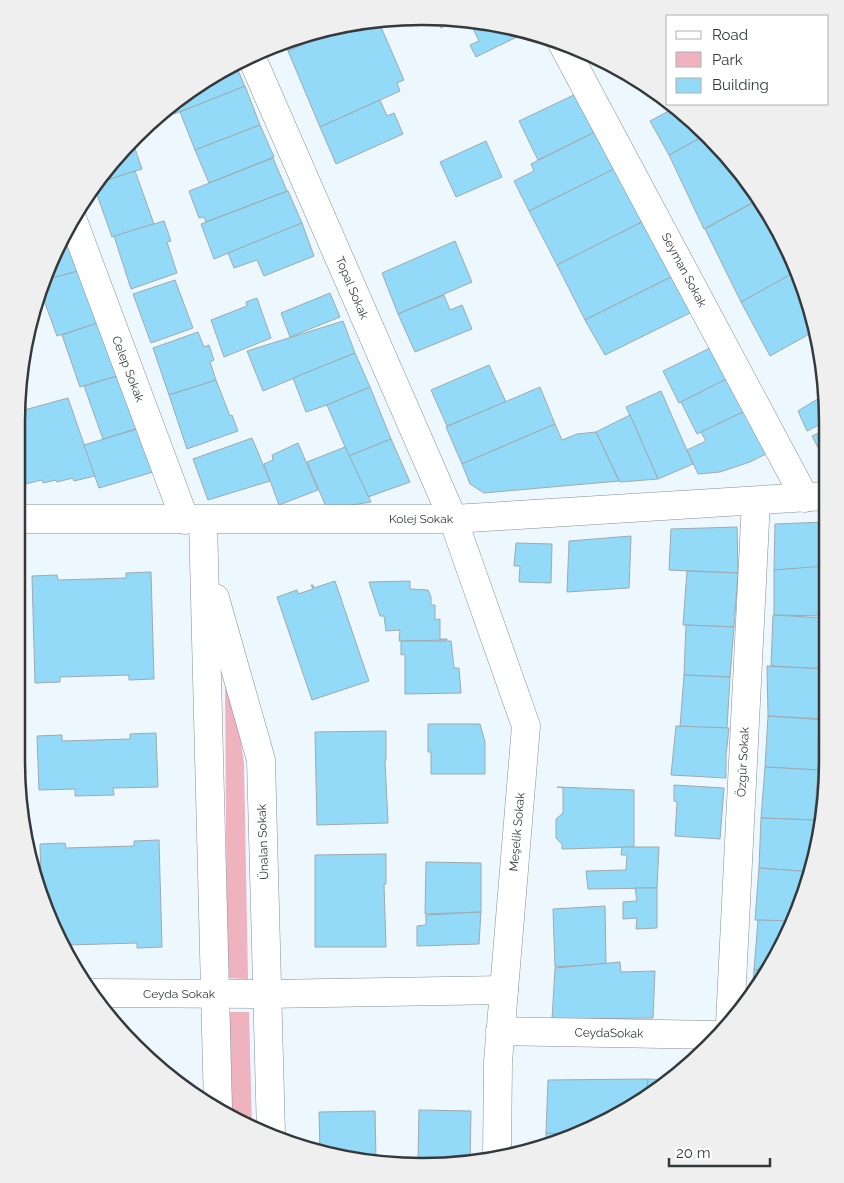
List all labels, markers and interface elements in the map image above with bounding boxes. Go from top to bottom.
legend [666,15,829,105]
text: Road [712,26,748,44]
text: Park [712,51,743,69]
text: Building [712,76,769,94]
street label: Seyman Sokak [659,231,710,310]
street label: Topal Sokak [333,255,372,322]
street label: Celep Sokak [109,334,147,405]
street label: Kolej Sokak [389,512,454,526]
street label: Özgür Sokak [734,726,752,797]
street label: Meşelik Sokak [507,791,527,872]
street label: Ünalan Sokak [255,803,271,880]
street label: Ceyda Sokak [143,987,216,1001]
street label: CeydaSokak [574,1025,644,1041]
scale bar [669,1136,770,1168]
text: 20 m [676,1144,711,1162]

